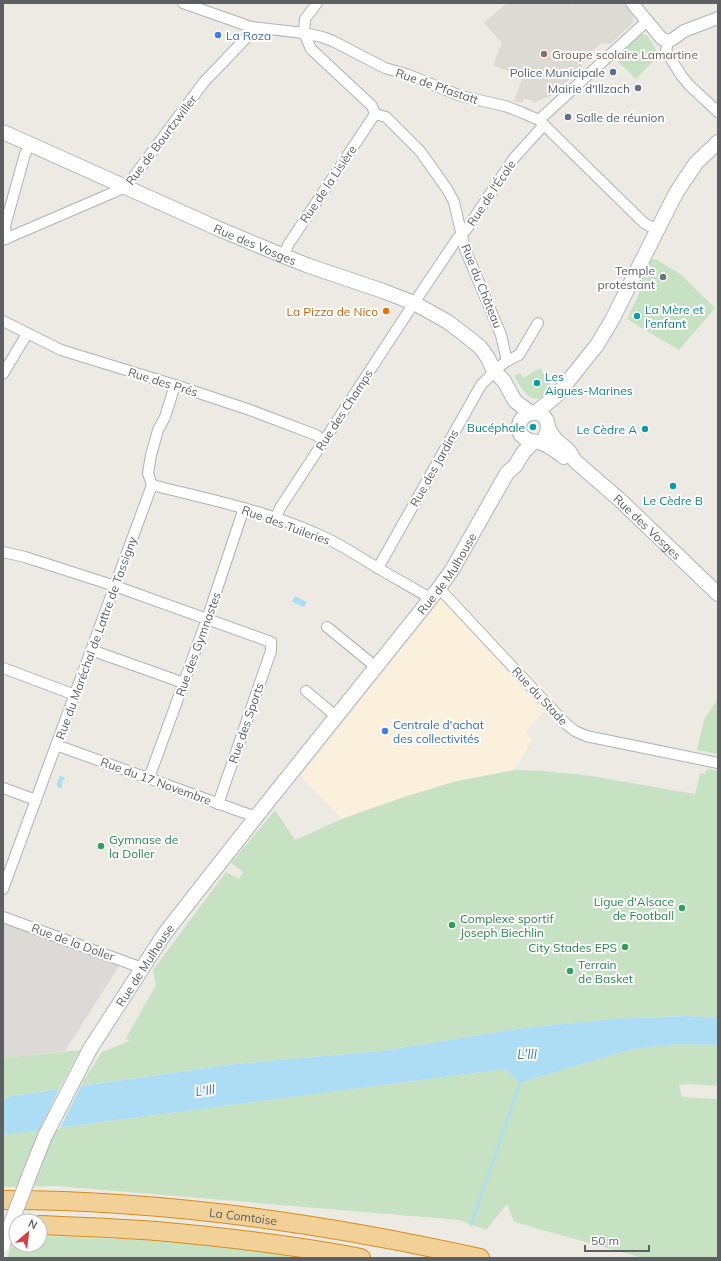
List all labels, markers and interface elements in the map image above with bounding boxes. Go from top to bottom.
place label: La Roza [226,28,271,43]
marker: La Roza [213,30,223,40]
place label: Groupe scolaire Lamartine [552,47,698,62]
marker: Groupe scolaire Lamartine [539,49,549,59]
street label: Rue de Pfastatt [394,65,480,107]
place label: Police Municipale [510,65,605,80]
marker: Police Municipale [608,67,618,77]
place label: Mairie d'Illzach [548,81,630,96]
marker: Mairie d'Illzach [633,83,643,93]
street label: Rue de Bourtzwiller [122,92,200,188]
place label: Salle de réunion [576,110,664,125]
marker: Salle de réunion [563,112,573,122]
street label: Rue de la Lisière [296,142,360,226]
street label: Rue de l'École [463,157,519,229]
street label: Rue des Vosges [212,220,299,268]
street label: Rue du Château [458,242,506,330]
place label: Temple protestant [598,263,655,292]
marker: Temple protestant [658,272,668,282]
place label: La Mère et l’enfant [645,302,703,331]
place label: La Pizza de Nico [286,304,378,319]
marker: La Pizza de Nico [381,306,391,316]
marker: La Mère et l’enfant [632,311,642,321]
street label: Rue des Prés [126,364,200,400]
street label: Rue des Champs [312,367,376,453]
place label: Les Aigues-Marines [545,369,633,398]
marker: Les Aigues-Marines [532,378,542,388]
place label: Bucéphale [467,420,525,435]
marker: Bucéphale [528,422,538,432]
place label: Le Cèdre A [577,422,637,437]
marker: Le Cèdre A [640,424,650,434]
street label: Rue des Jardins [407,427,461,509]
marker: Le Cèdre B [668,481,678,491]
street label: Rue des Vosges [611,491,685,562]
place label: Le Cèdre B [643,493,703,508]
street label: Rue des Tuileries [240,502,332,548]
street label: Rue de Mulhouse [414,530,479,617]
street label: Rue du Maréchal de Lattre de Tassigny [52,534,140,742]
street label: Rue des Gymnastes [172,590,224,698]
street label: Rue du Stade [509,664,571,728]
street label: Rue des Sports [225,681,267,765]
place label: Centrale d'achat des collectivités [393,717,484,746]
marker: Centrale d'achat des collectivités [380,726,390,736]
street label: Rue du 17 Novembre [99,754,213,808]
place label: Gymnase de la Doller [109,832,178,861]
marker: Gymnase de la Doller [96,841,106,851]
place label: Ligue d'Alsace de Football [594,894,674,923]
marker: Ligue d'Alsace de Football [677,903,687,913]
place label: Complexe sportif Joseph Biechlin [460,911,554,940]
street label: Rue de la Doller [29,920,117,964]
marker: Complexe sportif Joseph Biechlin [447,920,457,930]
street label: Rue de Mulhouse [112,921,177,1009]
place label: City Stades EPS [528,940,617,955]
marker: City Stades EPS [620,942,630,952]
place label: Terrain de Basket [578,957,633,986]
marker: Terrain de Basket [565,966,575,976]
water label: L'Ill [517,1046,538,1062]
water label: L'Ill [194,1081,217,1099]
street label: La Comtoise [209,1204,278,1228]
north arrow [8,1213,48,1253]
text: N [26,1216,40,1232]
scale bar [585,1227,649,1253]
text: 50 m [591,1233,619,1248]

